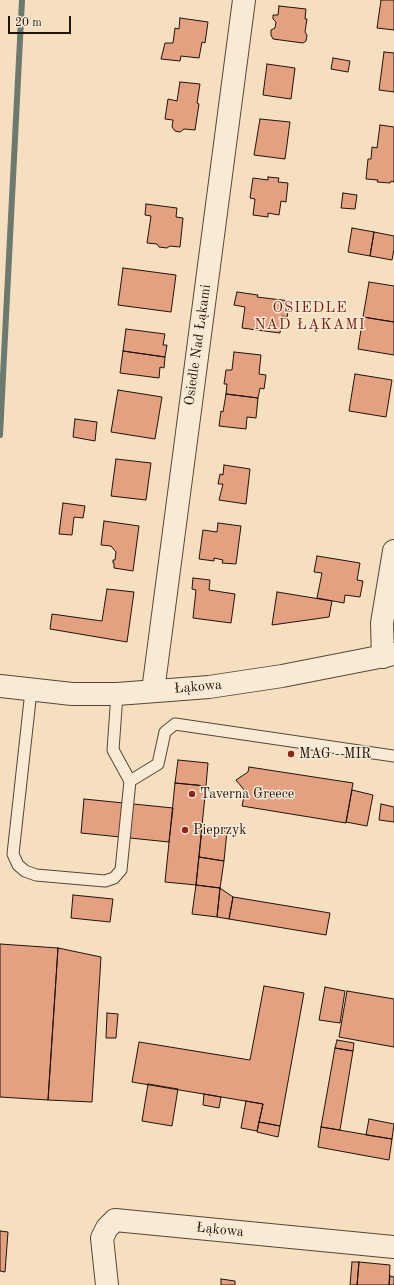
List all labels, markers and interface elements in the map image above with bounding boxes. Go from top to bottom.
scale bar [10,8,73,34]
text: 20 m [15,17,42,29]
street label: Osiedle Nad Łąkami [181,283,215,407]
district label: OSIEDLE NAD ŁĄKAMI [254,299,366,334]
street label: Łąkowa [173,677,223,697]
place label: MAG - MIR [299,746,371,762]
marker: MAG - MIR [286,749,296,759]
place label: Taverna Greece [200,786,294,802]
marker: Taverna Greece [187,789,197,799]
place label: Pieprzyk [193,822,247,838]
marker: Pieprzyk [180,825,190,835]
street label: Łąkowa [195,1219,245,1241]

